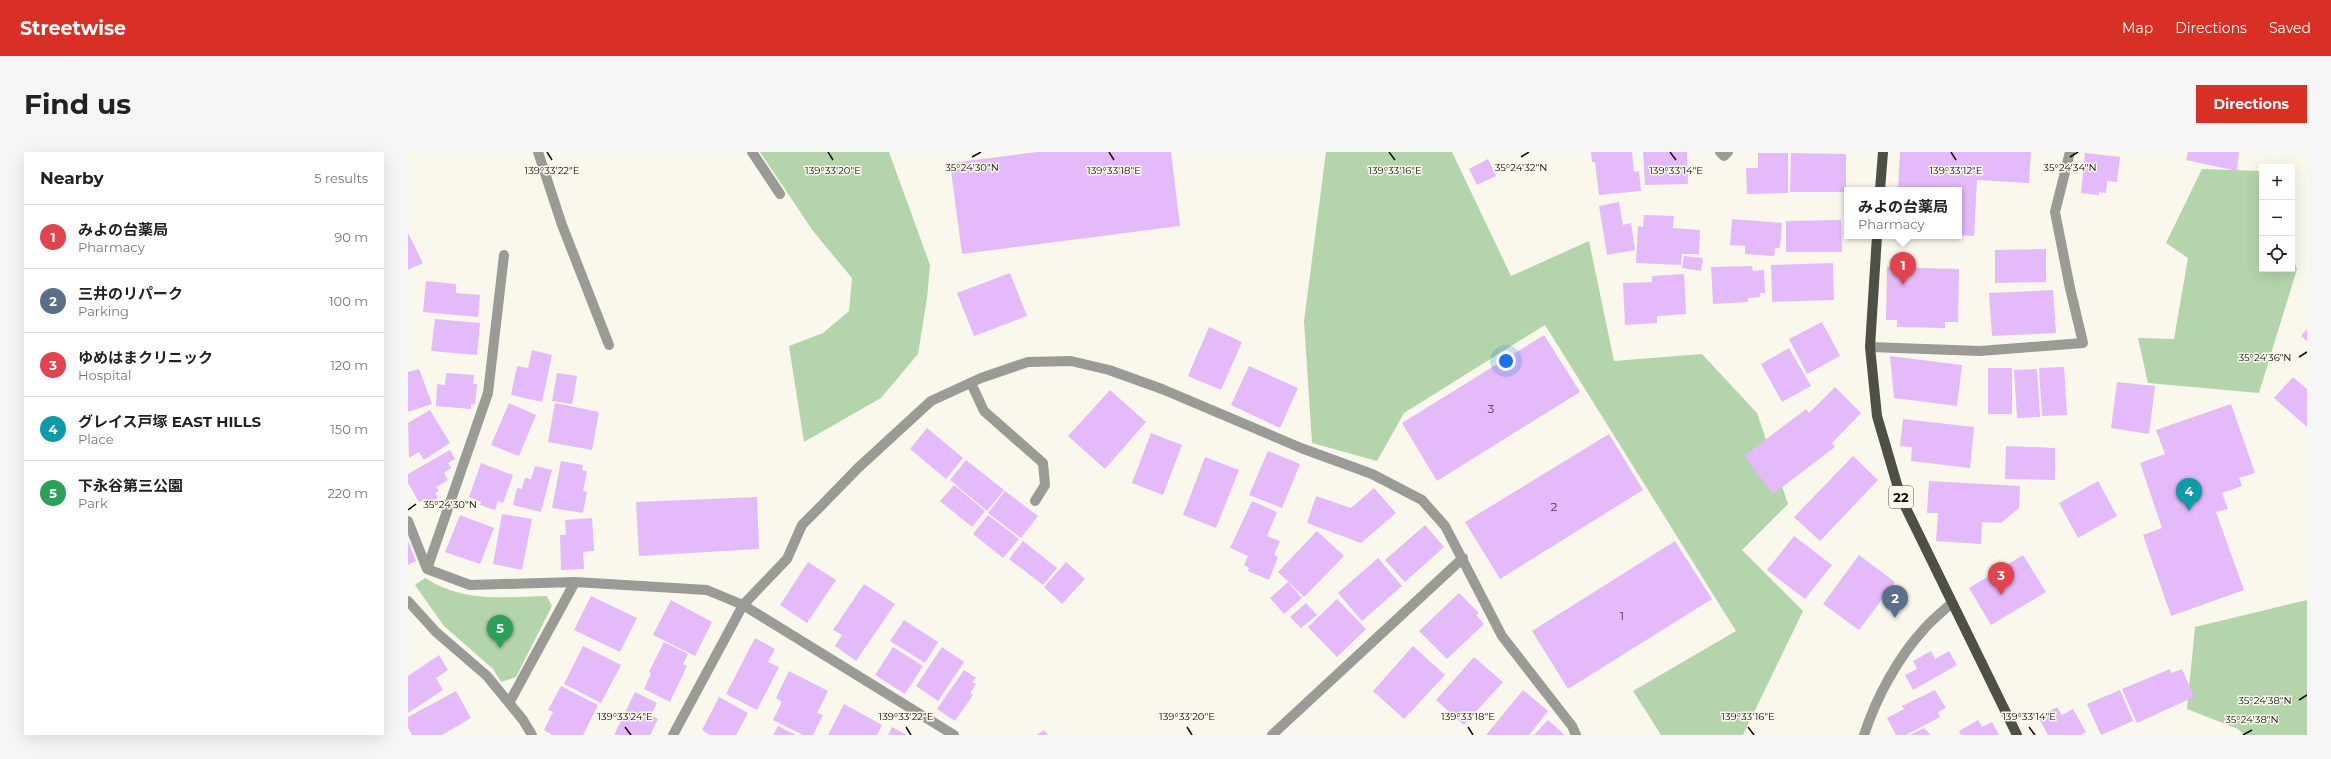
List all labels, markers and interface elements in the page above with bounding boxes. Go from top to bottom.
text: Streetwise [20,17,126,40]
text: Map [2122,19,2153,37]
text: Directions [2175,19,2247,37]
text: Saved [2269,19,2311,37]
button: Directions [2196,85,2307,123]
text: Find us [24,87,131,121]
text: 35°24'30"N [945,161,999,174]
text: 35°24'32"N [1495,161,1547,174]
text: 35°24'34"N [2043,161,2097,174]
text: 139°33'22"E [525,164,580,177]
text: 139°33'20"E [805,164,861,177]
text: 139°33'18"E [1087,164,1141,177]
text: 139°33'16"E [1368,164,1422,177]
text: 139°33'14"E [1649,164,1703,177]
text: 139°33'12"E [1929,164,1983,177]
map controls [2259,164,2295,272]
button: + [2259,164,2295,200]
text: Nearby [40,168,104,188]
text: 5 results [314,170,368,186]
popup [1844,187,1962,239]
text: みよの台薬局 [1858,197,1948,216]
button: − [2259,200,2295,236]
text: Pharmacy [1858,216,1925,232]
text: みよの台薬局 [78,220,168,239]
text: 1 [50,229,56,245]
text: 90 m [334,229,368,245]
button: locate [2259,236,2295,272]
text: Pharmacy [78,239,145,255]
pin: 1 [1890,252,1916,285]
text: 三井のリパーク [78,284,183,303]
text: 2 [49,293,57,309]
text: 100 m [329,293,368,309]
text: Parking [78,303,129,319]
text: ゆめはまクリニック [78,348,213,367]
your location [1496,351,1516,371]
text: 35°24'36"N [2238,351,2292,364]
text: 3 [49,357,57,373]
text: 120 m [330,357,368,373]
text: Hospital [78,367,131,383]
house number: 3 [1488,401,1495,416]
text: グレイス戸塚 EAST HILLS [78,412,261,431]
text: 4 [49,421,57,437]
text: 150 m [330,421,368,437]
text: Place [78,431,114,447]
text: 下永谷第三公園 [78,476,183,495]
pin: 4 [2176,478,2202,511]
text: 5 [49,485,57,501]
text: 220 m [327,485,368,501]
road number: 22 [1889,486,1913,508]
text: Park [78,495,108,511]
text: 35°24'30"N [423,498,477,511]
house number: 2 [1551,499,1558,514]
pin: 3 [1988,562,2014,595]
pin: 2 [1882,585,1908,618]
house number: 1 [1620,608,1624,623]
pin: 5 [487,615,513,648]
text: 35°24'38"N [2238,694,2292,707]
text: 139°33'24"E [597,710,653,723]
text: 139°33'22"E [879,710,934,723]
text: 139°33'20"E [1159,710,1215,723]
text: 139°33'18"E [1441,710,1495,723]
text: 139°33'16"E [1721,710,1775,723]
text: 139°33'14"E [2002,710,2056,723]
text: 35°24'38"N [2225,713,2279,726]

